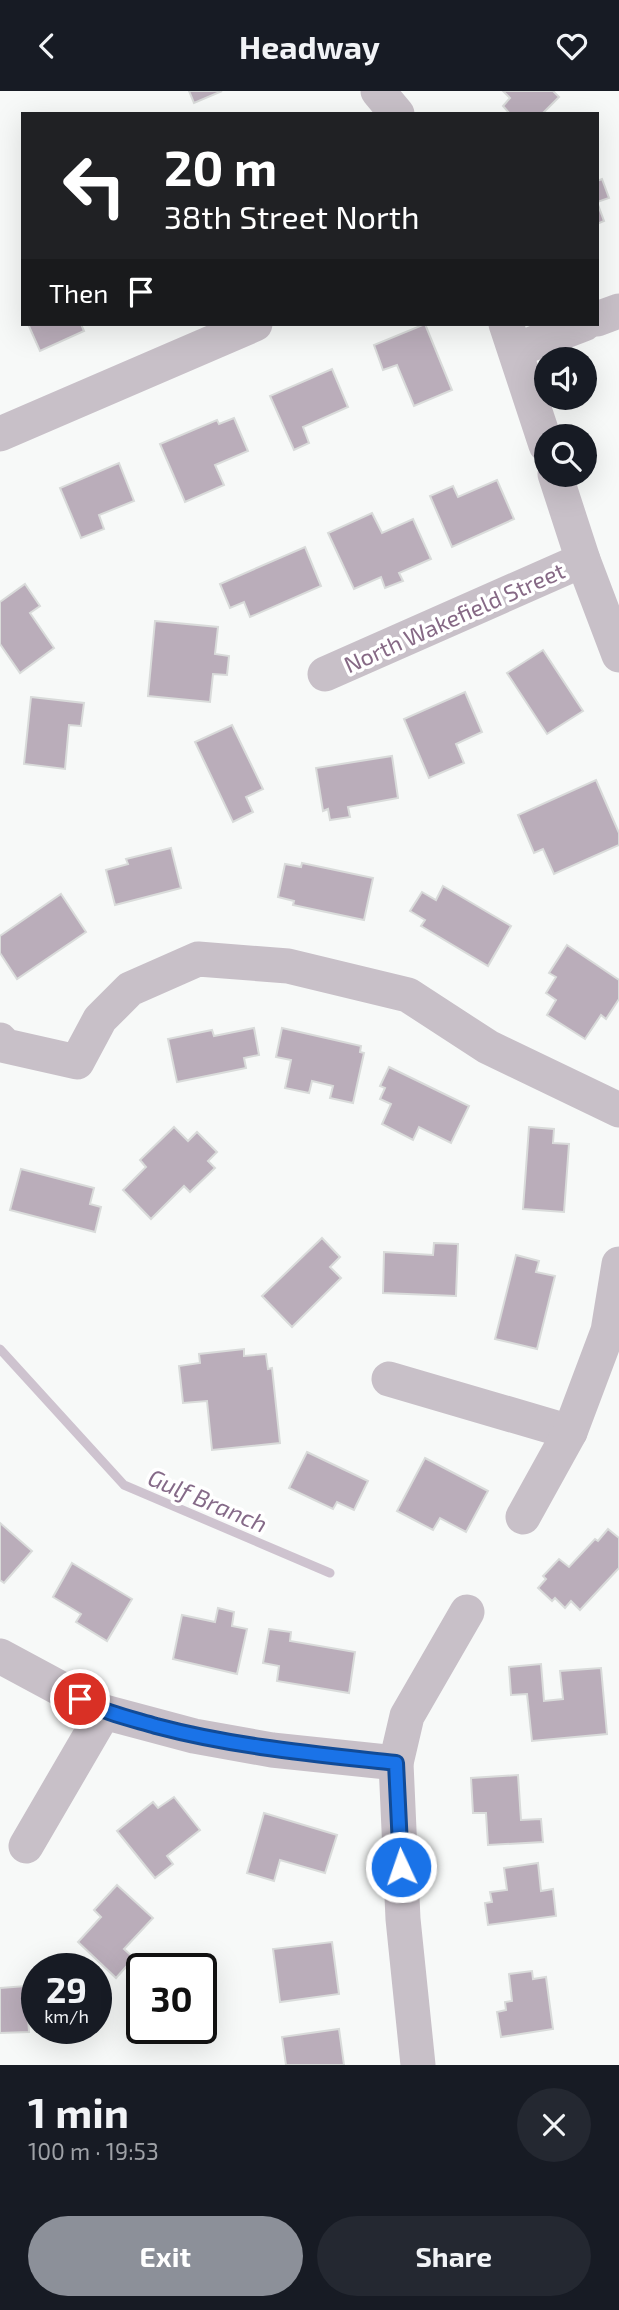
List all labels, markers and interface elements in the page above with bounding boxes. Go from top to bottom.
icon: back [28,27,66,65]
text: Headway [239,27,380,65]
icon: heart [553,27,591,65]
text: 20 m [164,137,277,196]
icon: left [49,140,140,231]
text: 38th Street North [164,197,420,235]
icon: arrive [122,273,160,311]
text: Then [49,277,108,308]
map controls [534,347,597,487]
button: sound [534,347,597,410]
button: search [534,424,597,487]
street label: North Wakefield Street [339,556,569,678]
water label: Gulf Branch [144,1462,272,1538]
pin [50,1669,110,1729]
icon: arrive [61,1680,99,1718]
position arrow [364,1830,438,1904]
speed limit sign: 30 [126,1953,217,2044]
text: 29 [46,1968,87,2010]
text: km/h [44,2005,89,2027]
text: 1 min [28,2086,129,2136]
button: close [517,2088,591,2162]
text: 100 m · 19:53 [28,2137,159,2165]
button: Exit [28,2216,303,2296]
button: Share [317,2216,591,2296]

